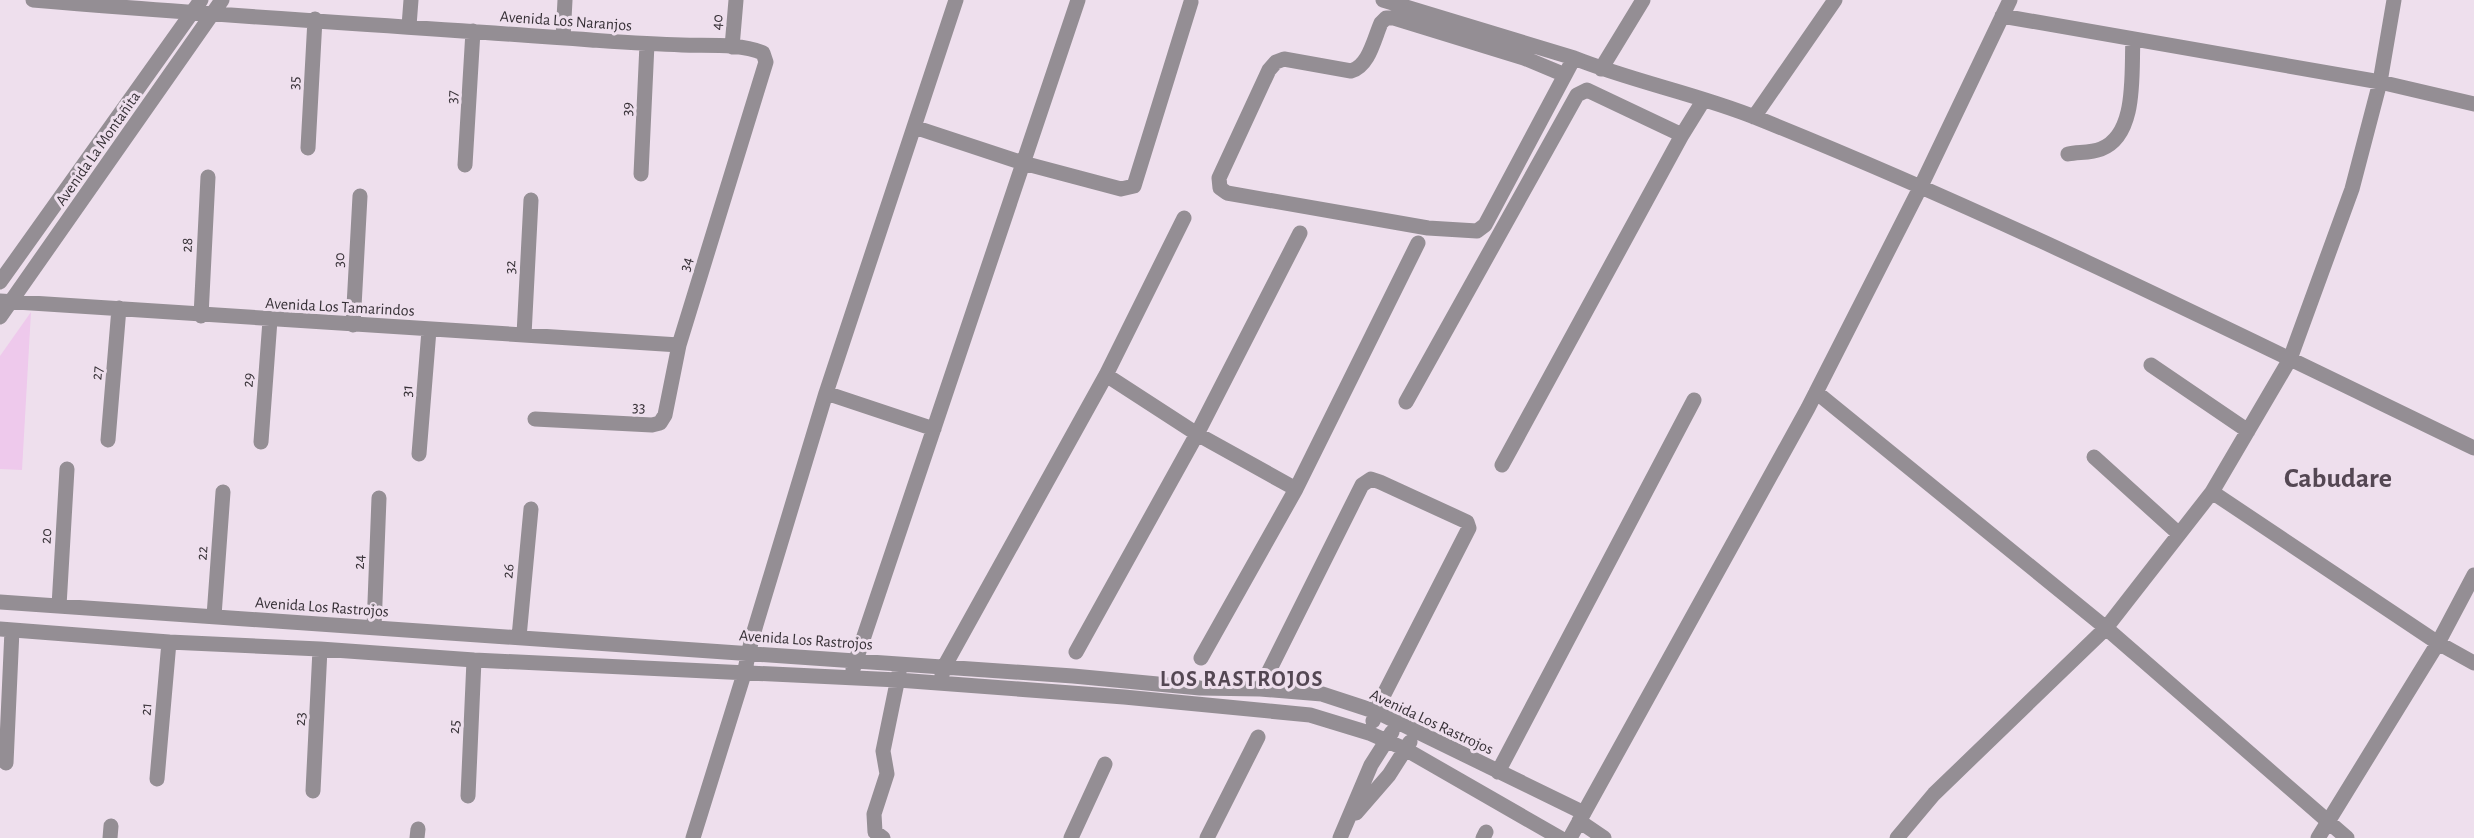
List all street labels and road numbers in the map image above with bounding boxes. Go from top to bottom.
street label: Avenida Los Naranjos [499,8,633,35]
street label: 40 [708,13,726,31]
street label: 35 [286,76,302,90]
street label: Avenida La Montañita [52,89,143,209]
street label: 37 [444,90,460,104]
street label: 39 [619,102,635,116]
street label: 28 [179,237,195,253]
street label: 30 [331,252,347,268]
street label: 34 [676,255,696,273]
street label: 32 [502,260,518,274]
street label: Avenida Los Tamarindos [265,295,415,319]
street label: 27 [88,365,106,381]
street label: 29 [240,372,256,388]
street label: 31 [399,384,415,398]
street label: 33 [632,399,646,415]
street label: 20 [38,528,54,544]
street label: 22 [194,545,210,561]
street label: 24 [351,554,367,570]
street label: 26 [499,563,517,579]
street label: Avenida Los Rastrojos [254,594,389,621]
street label: Avenida Los Rastrojos [738,627,873,654]
street label: Avenida Los Rastrojos [1367,686,1496,758]
street label: 21 [137,702,155,716]
street label: 23 [292,712,308,726]
street label: 25 [446,720,462,734]

